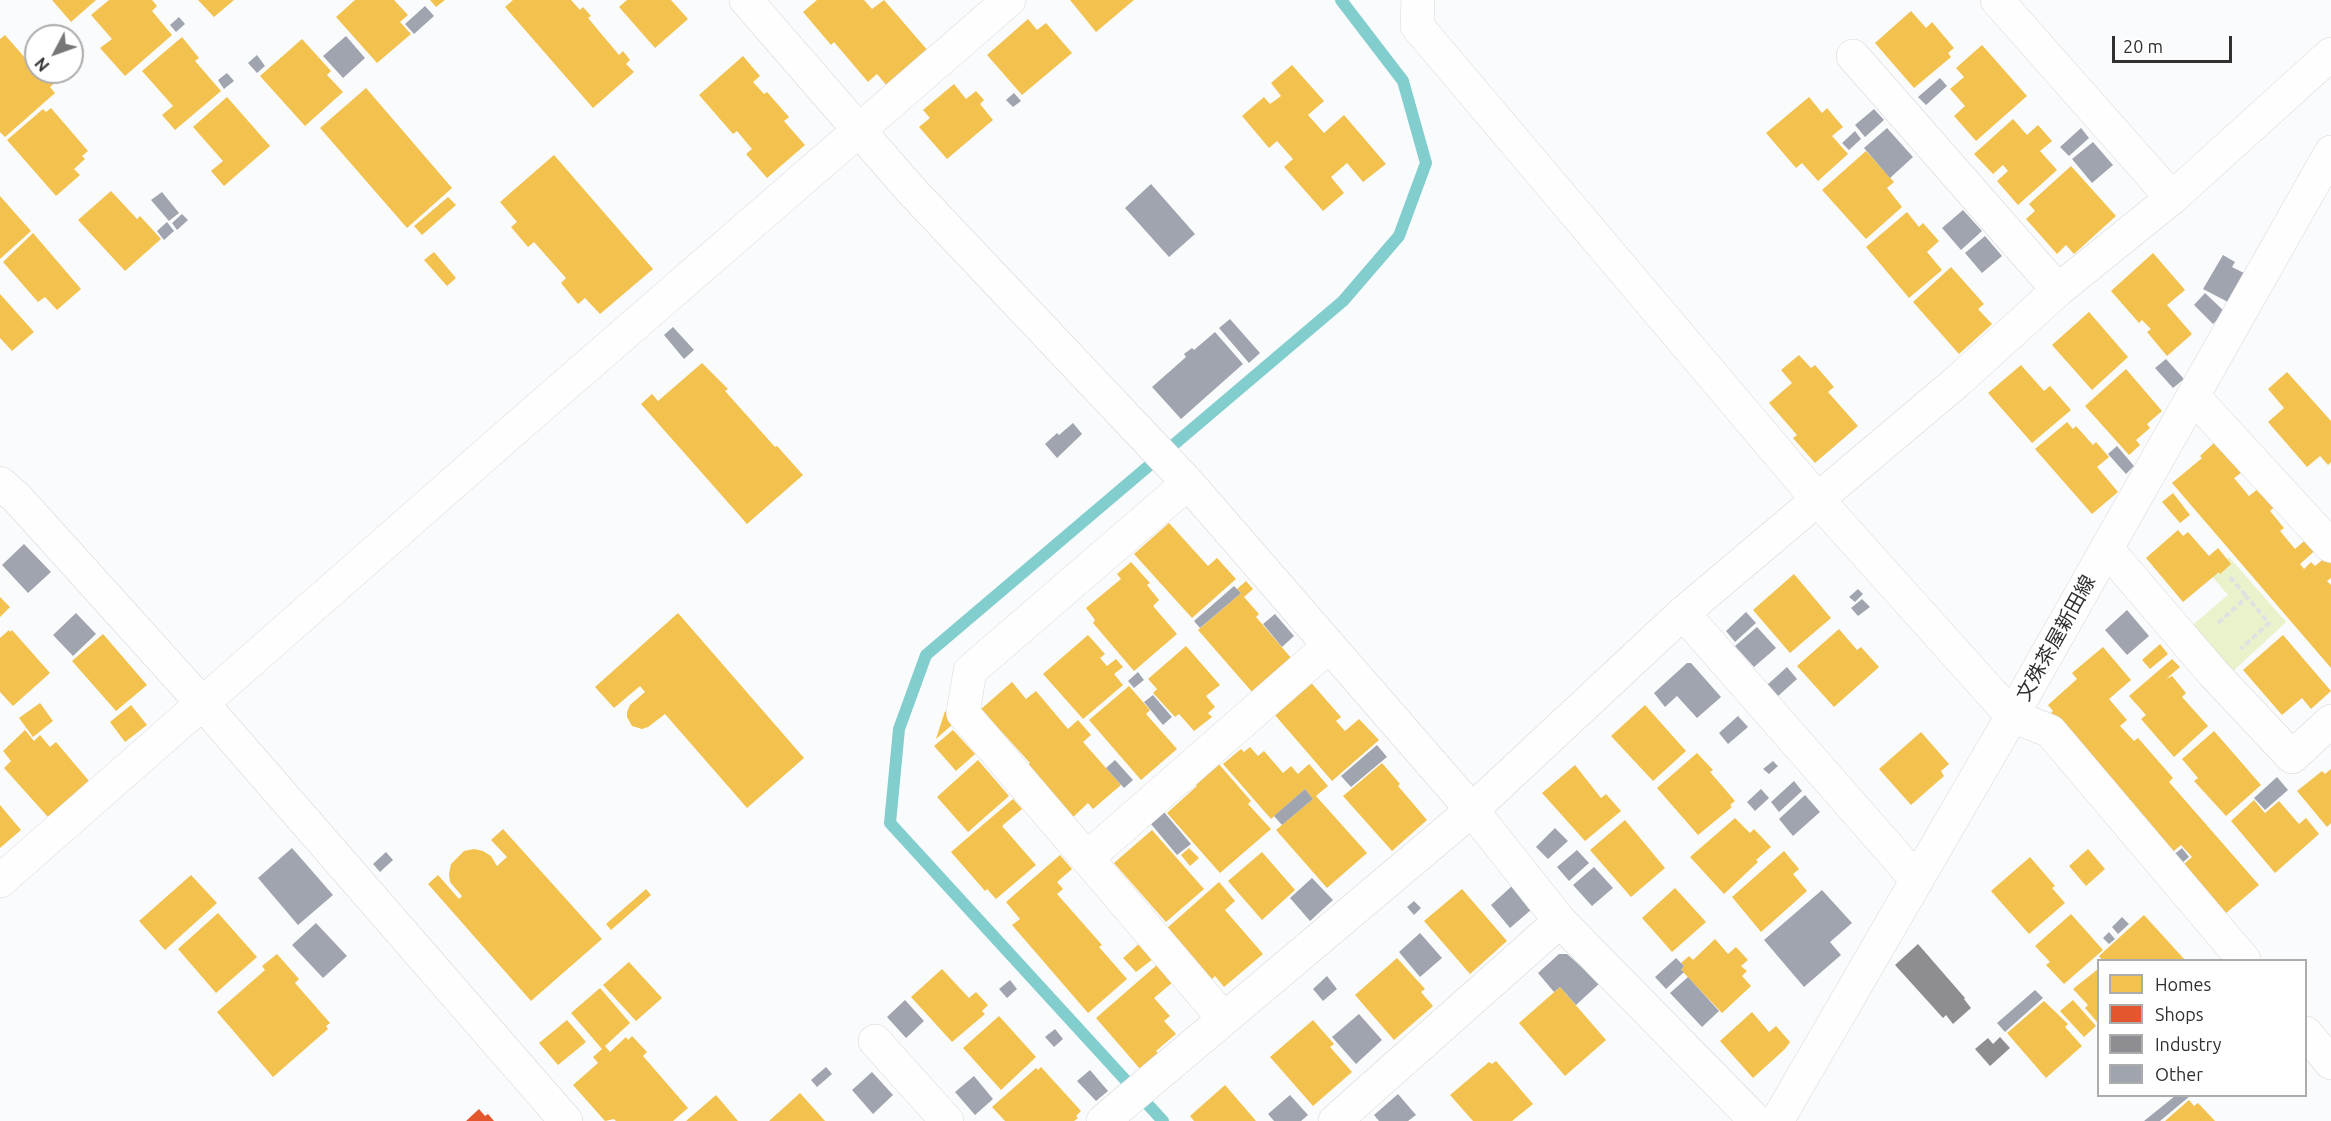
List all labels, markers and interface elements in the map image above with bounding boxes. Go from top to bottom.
north arrow [24,24,84,84]
scale bar [2115,24,2235,62]
text: 20 m [2123,36,2163,56]
text: N [31,54,53,75]
street label: 文殊茶屋新田線 [2012,571,2100,705]
legend [2097,959,2307,1097]
text: Homes [2155,974,2211,994]
text: Shops [2155,1004,2204,1024]
text: Industry [2155,1034,2221,1054]
text: Other [2155,1064,2203,1084]

